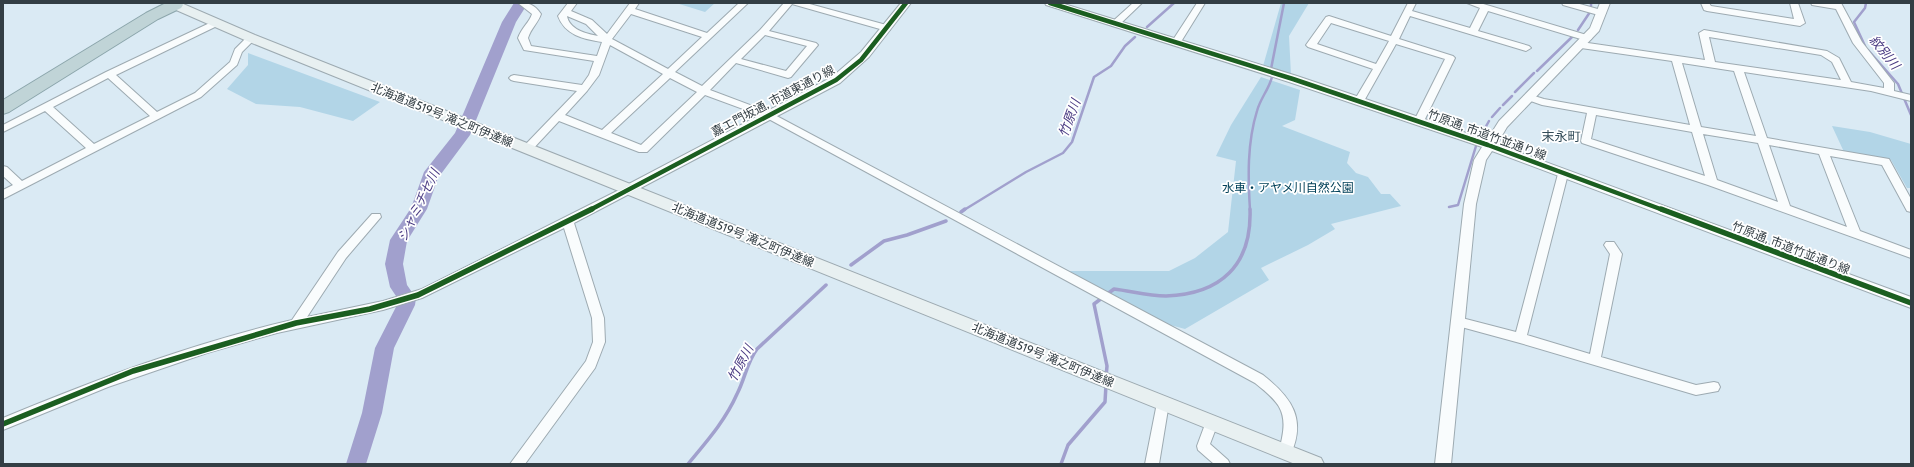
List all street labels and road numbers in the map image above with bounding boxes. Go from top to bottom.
street label: 嘉エ門坂通, 市道東通り線 [709,62,837,139]
street label: 北海道道519号 滝之町伊達線 [369,79,515,150]
street label: 竹原通, 市道竹並通り線 [1426,106,1549,163]
street label: 北海道道519号 滝之町伊達線 [670,199,816,270]
street label: 竹原通, 市道竹並通り線 [1730,218,1852,277]
street label: 北海道道519号 滝之町伊達線 [970,319,1116,390]

